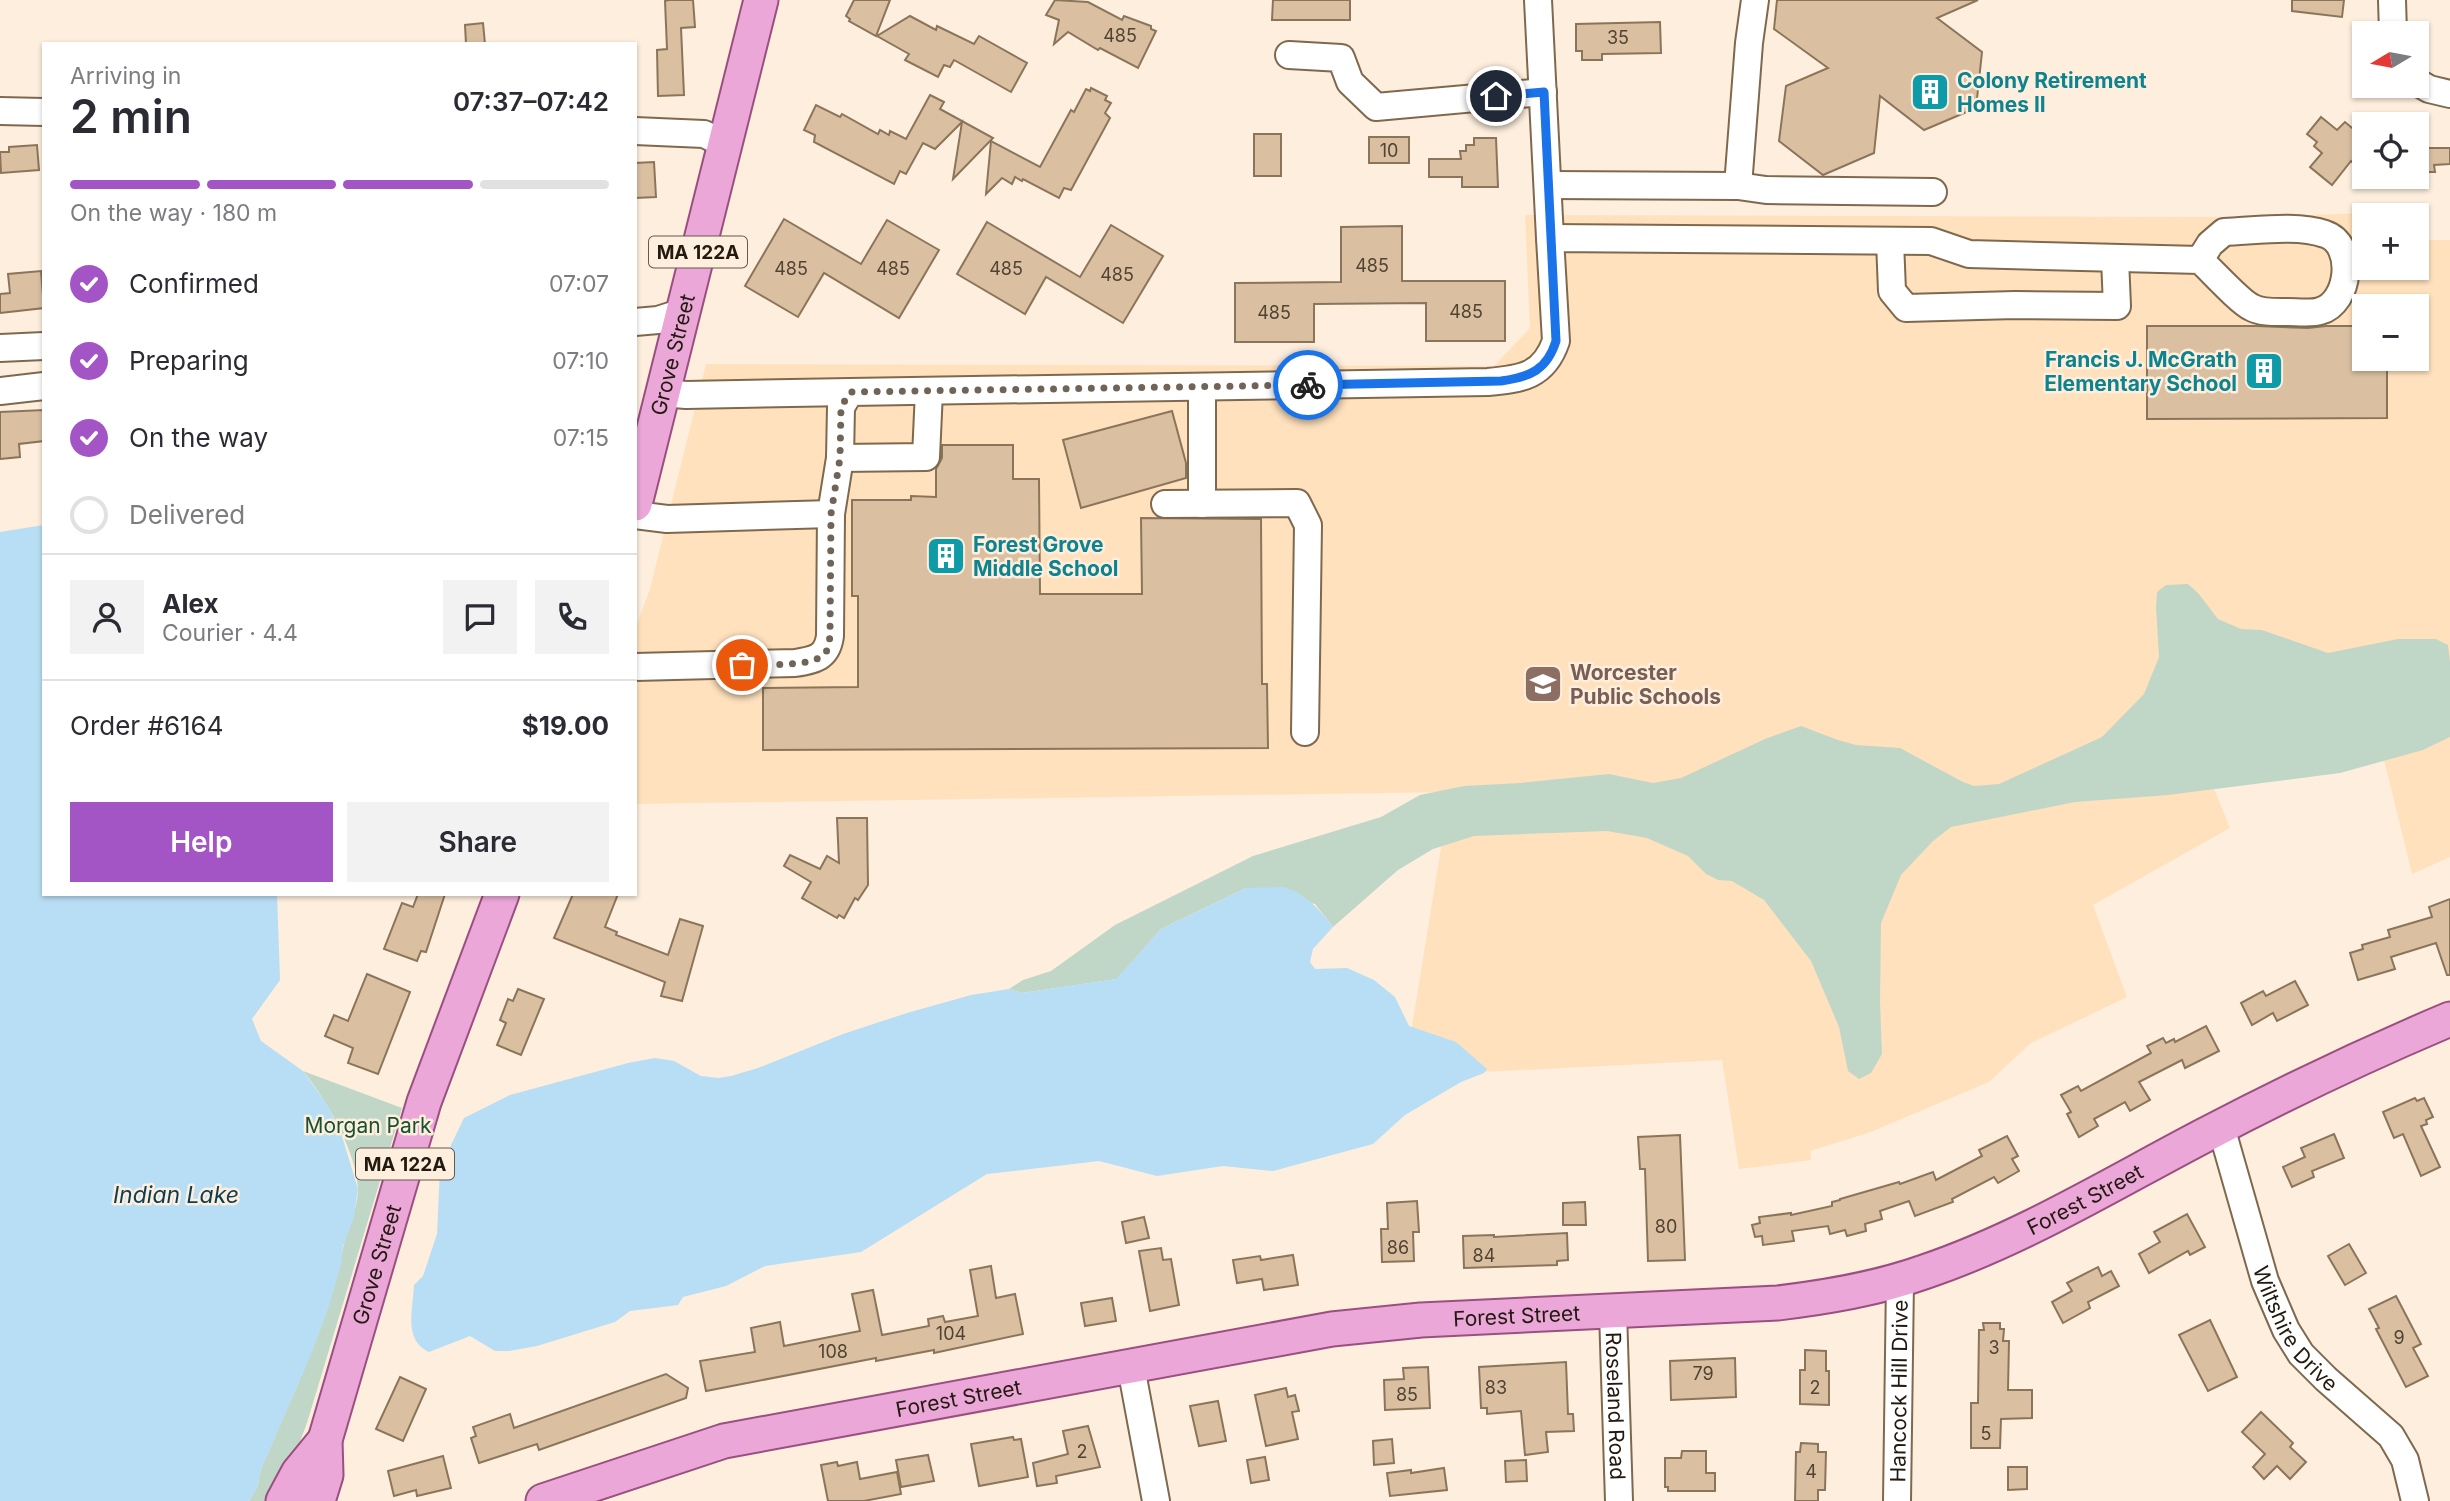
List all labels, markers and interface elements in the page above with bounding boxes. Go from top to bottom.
north arrow [2352,21,2429,98]
map controls [2352,21,2429,371]
house number: 485 [1103,25,1137,46]
house number: 35 [1607,27,1629,48]
text: Arriving in [70,62,181,90]
pin [1466,66,1526,126]
place label: Colony Retirement Homes II [1957,68,2147,117]
building icon: Colony Retirement Homes II [1909,71,1951,113]
icon: home [1477,77,1515,115]
text: 07:37–07:42 [453,86,609,117]
text: 2 min [70,88,192,144]
button: locate [2352,112,2429,189]
house number: 10 [1380,140,1398,161]
text: On the way · 180 m [70,199,277,227]
button: + [2352,203,2429,280]
road number: MA 122A [649,236,747,268]
house number: 485 [1355,255,1389,276]
house number: 485 [774,258,808,279]
house number: 485 [876,258,910,279]
house number: 485 [989,258,1023,279]
house number: 485 [1100,264,1134,285]
icon: check [70,265,108,303]
text: Confirmed [129,268,259,299]
text: 07:07 [549,270,609,298]
street label: Grove Street [645,291,700,418]
button: − [2352,294,2429,371]
house number: 485 [1449,301,1483,322]
house number: 485 [1257,302,1291,323]
icon: check [70,342,108,380]
text: Preparing [129,345,249,376]
text: 07:10 [552,347,609,375]
place label: Francis J. McGrath Elementary School [2044,347,2237,396]
courier [1273,350,1343,420]
building icon: Francis J. McGrath Elementary School [2243,350,2285,392]
icon: bike [1289,366,1327,404]
icon: check [70,419,108,457]
text: On the way [129,422,268,453]
text: 07:15 [553,424,609,452]
text: Delivered [129,499,245,530]
place label: Forest Grove Middle School [973,532,1119,581]
building icon: Forest Grove Middle School [925,535,967,577]
button: person [70,580,144,654]
button: chat [443,580,517,654]
button: phone [535,580,609,654]
text: Alex [162,588,219,619]
text: Courier · 4.4 [162,619,298,647]
pin [712,635,772,695]
icon: bag [723,646,761,684]
place label: Worcester Public Schools [1570,660,1721,709]
school or university icon: Worcester Public Schools [1522,663,1564,705]
text: Order #6164 [70,710,224,741]
text: $19.00 [522,710,609,741]
button: Help [70,802,333,882]
button: Share [347,802,609,882]
park label: Morgan Park [304,1113,432,1138]
road number: MA 122A [356,1148,454,1180]
street label: Forest Street [2023,1158,2147,1240]
water label: Indian Lake [113,1181,239,1209]
street label: Grove Street [347,1201,406,1328]
house number: 80 [1655,1216,1677,1237]
house number: 86 [1387,1237,1409,1258]
house number: 84 [1473,1245,1495,1266]
street label: Wiltshire Drive [2249,1263,2343,1396]
street label: Hancock Hill Drive [1885,1299,1912,1483]
street label: Forest Street [1452,1300,1581,1331]
house number: 104 [936,1323,966,1344]
house number: 9 [2393,1327,2405,1348]
street label: Roseland Road [1601,1332,1631,1480]
house number: 3 [1988,1337,2000,1358]
house number: 108 [818,1341,848,1362]
house number: 79 [1692,1363,1714,1384]
street label: Forest Street [894,1374,1023,1422]
house number: 83 [1485,1377,1507,1398]
house number: 2 [1810,1377,1820,1398]
house number: 85 [1396,1384,1418,1405]
house number: 5 [1981,1423,1991,1444]
house number: 2 [1077,1441,1087,1462]
house number: 4 [1805,1461,1817,1482]

